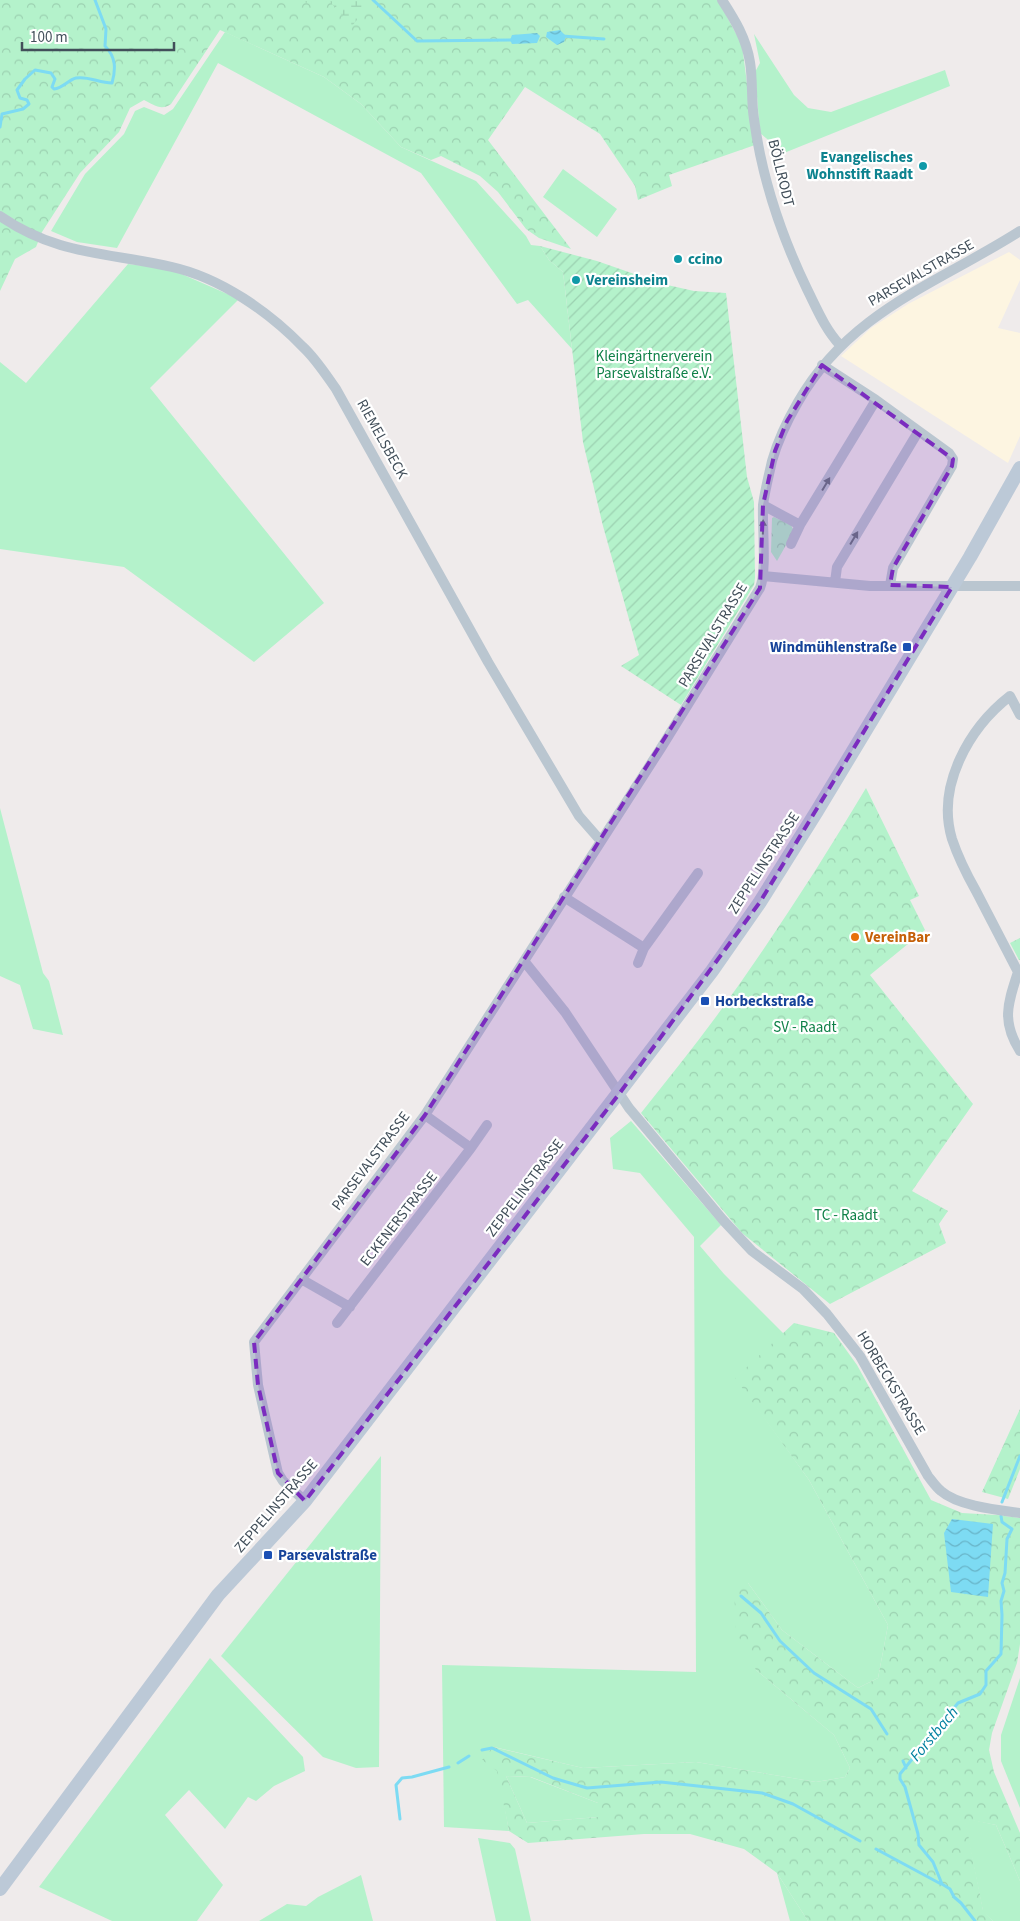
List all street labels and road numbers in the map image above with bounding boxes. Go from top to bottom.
street label: BÖLLRODT [762,137,800,209]
street label: PARSEVALSTRASSE [864,234,978,312]
street label: RIEMELSBECK [351,395,413,483]
street label: PARSEVALSTRASSE [673,579,753,691]
street label: ZEPPELINSTRASSE [723,808,805,918]
street label: PARSEVALSTRASSE [327,1107,415,1215]
street label: ZEPPELINSTRASSE [481,1135,569,1241]
street label: ECKENERSTRASSE [355,1167,443,1271]
street label: HORBECKSTRASSE [852,1327,930,1439]
street label: ZEPPELINSTRASSE [229,1455,323,1557]

